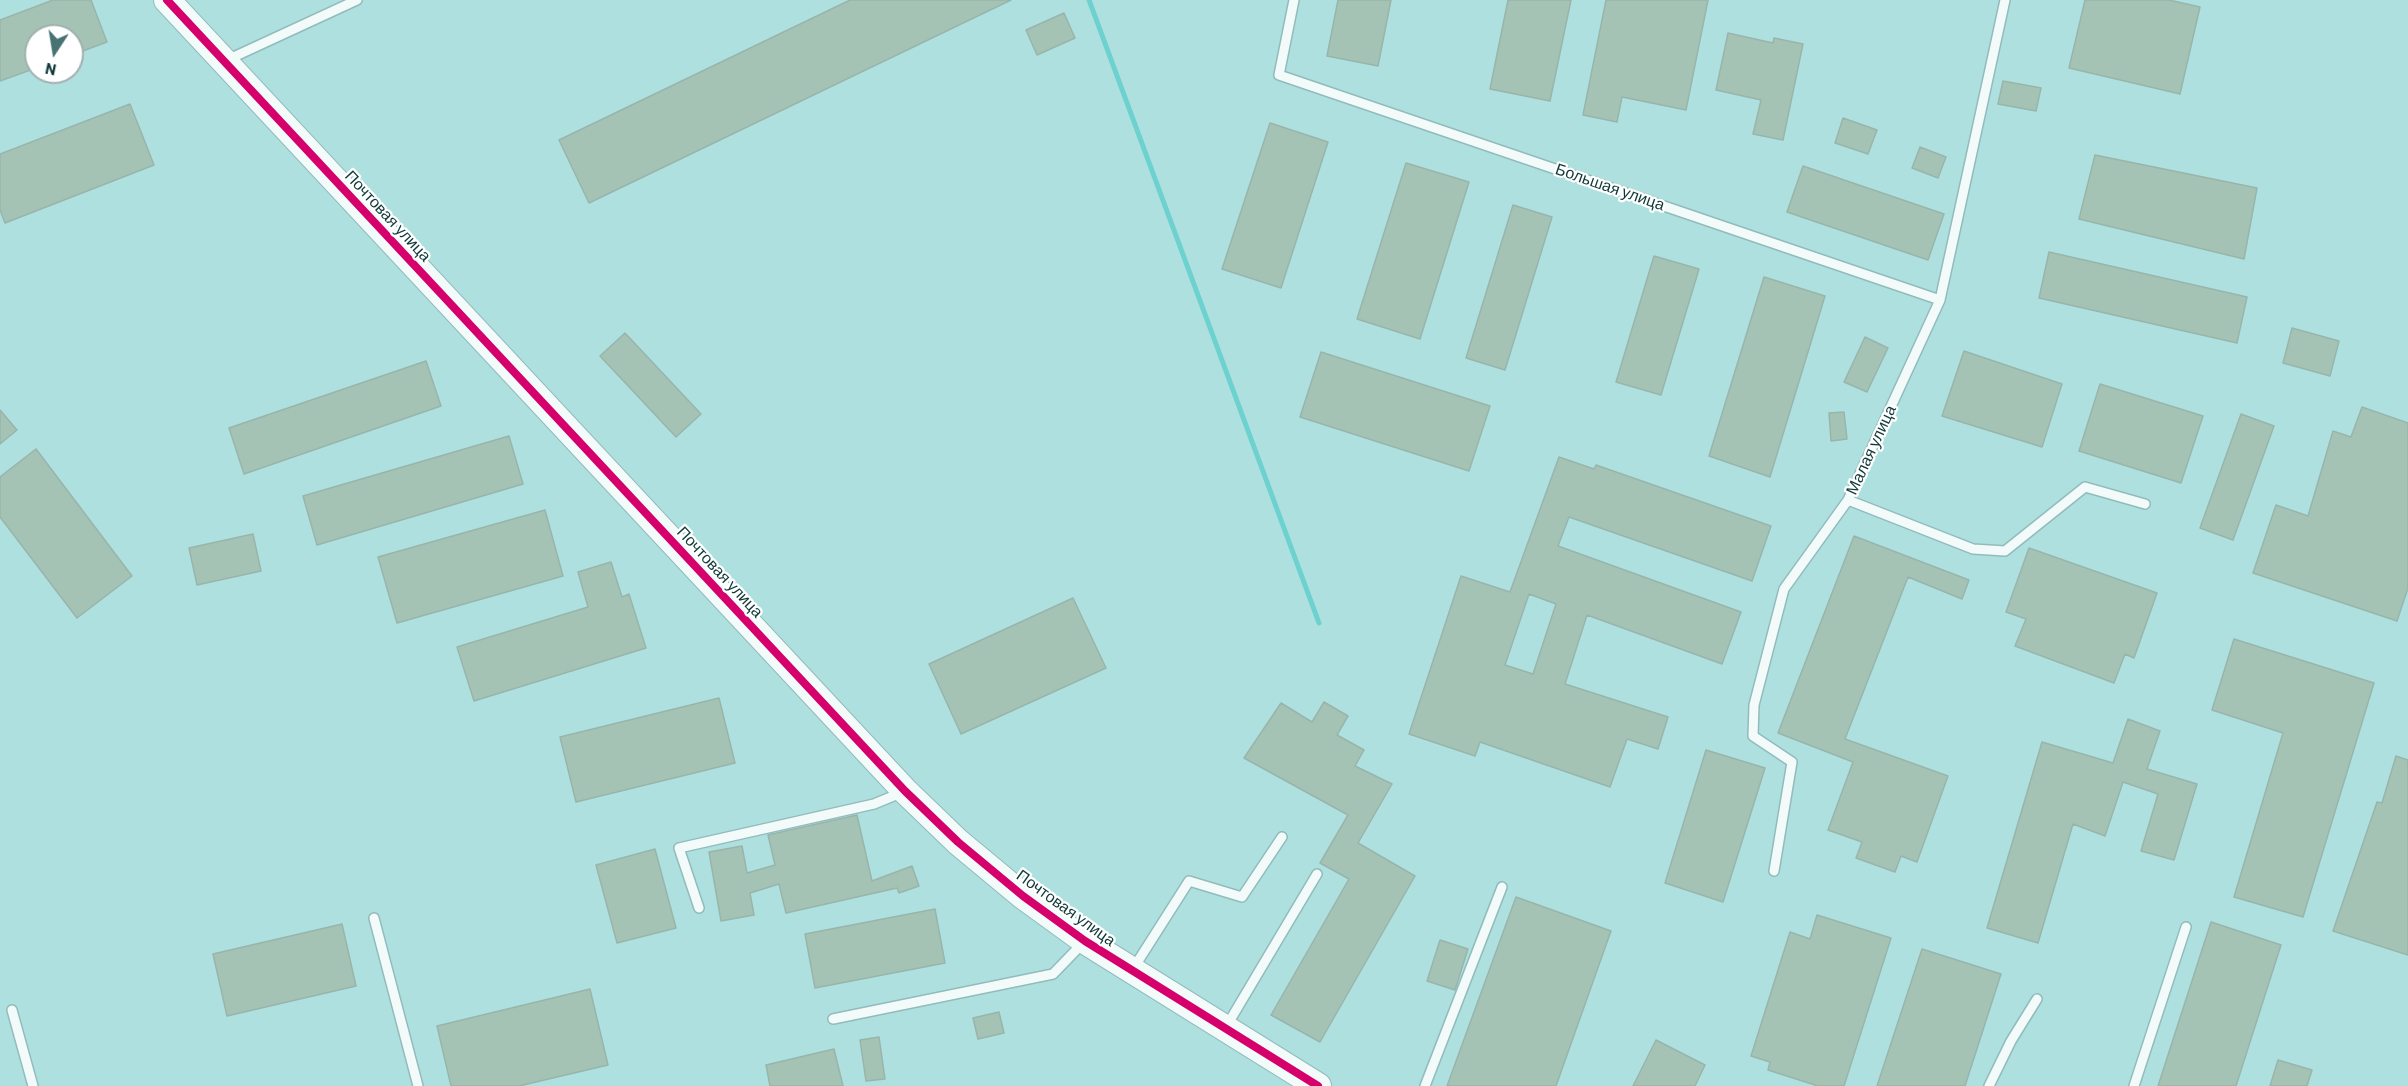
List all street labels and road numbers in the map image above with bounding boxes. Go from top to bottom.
street label: Большая улица [1553,159,1667,215]
street label: Почтовая улица [341,166,435,266]
street label: Малая улица [1842,402,1900,498]
street label: Почтовая улица [673,522,767,622]
street label: Почтовая улица [1013,866,1119,950]

